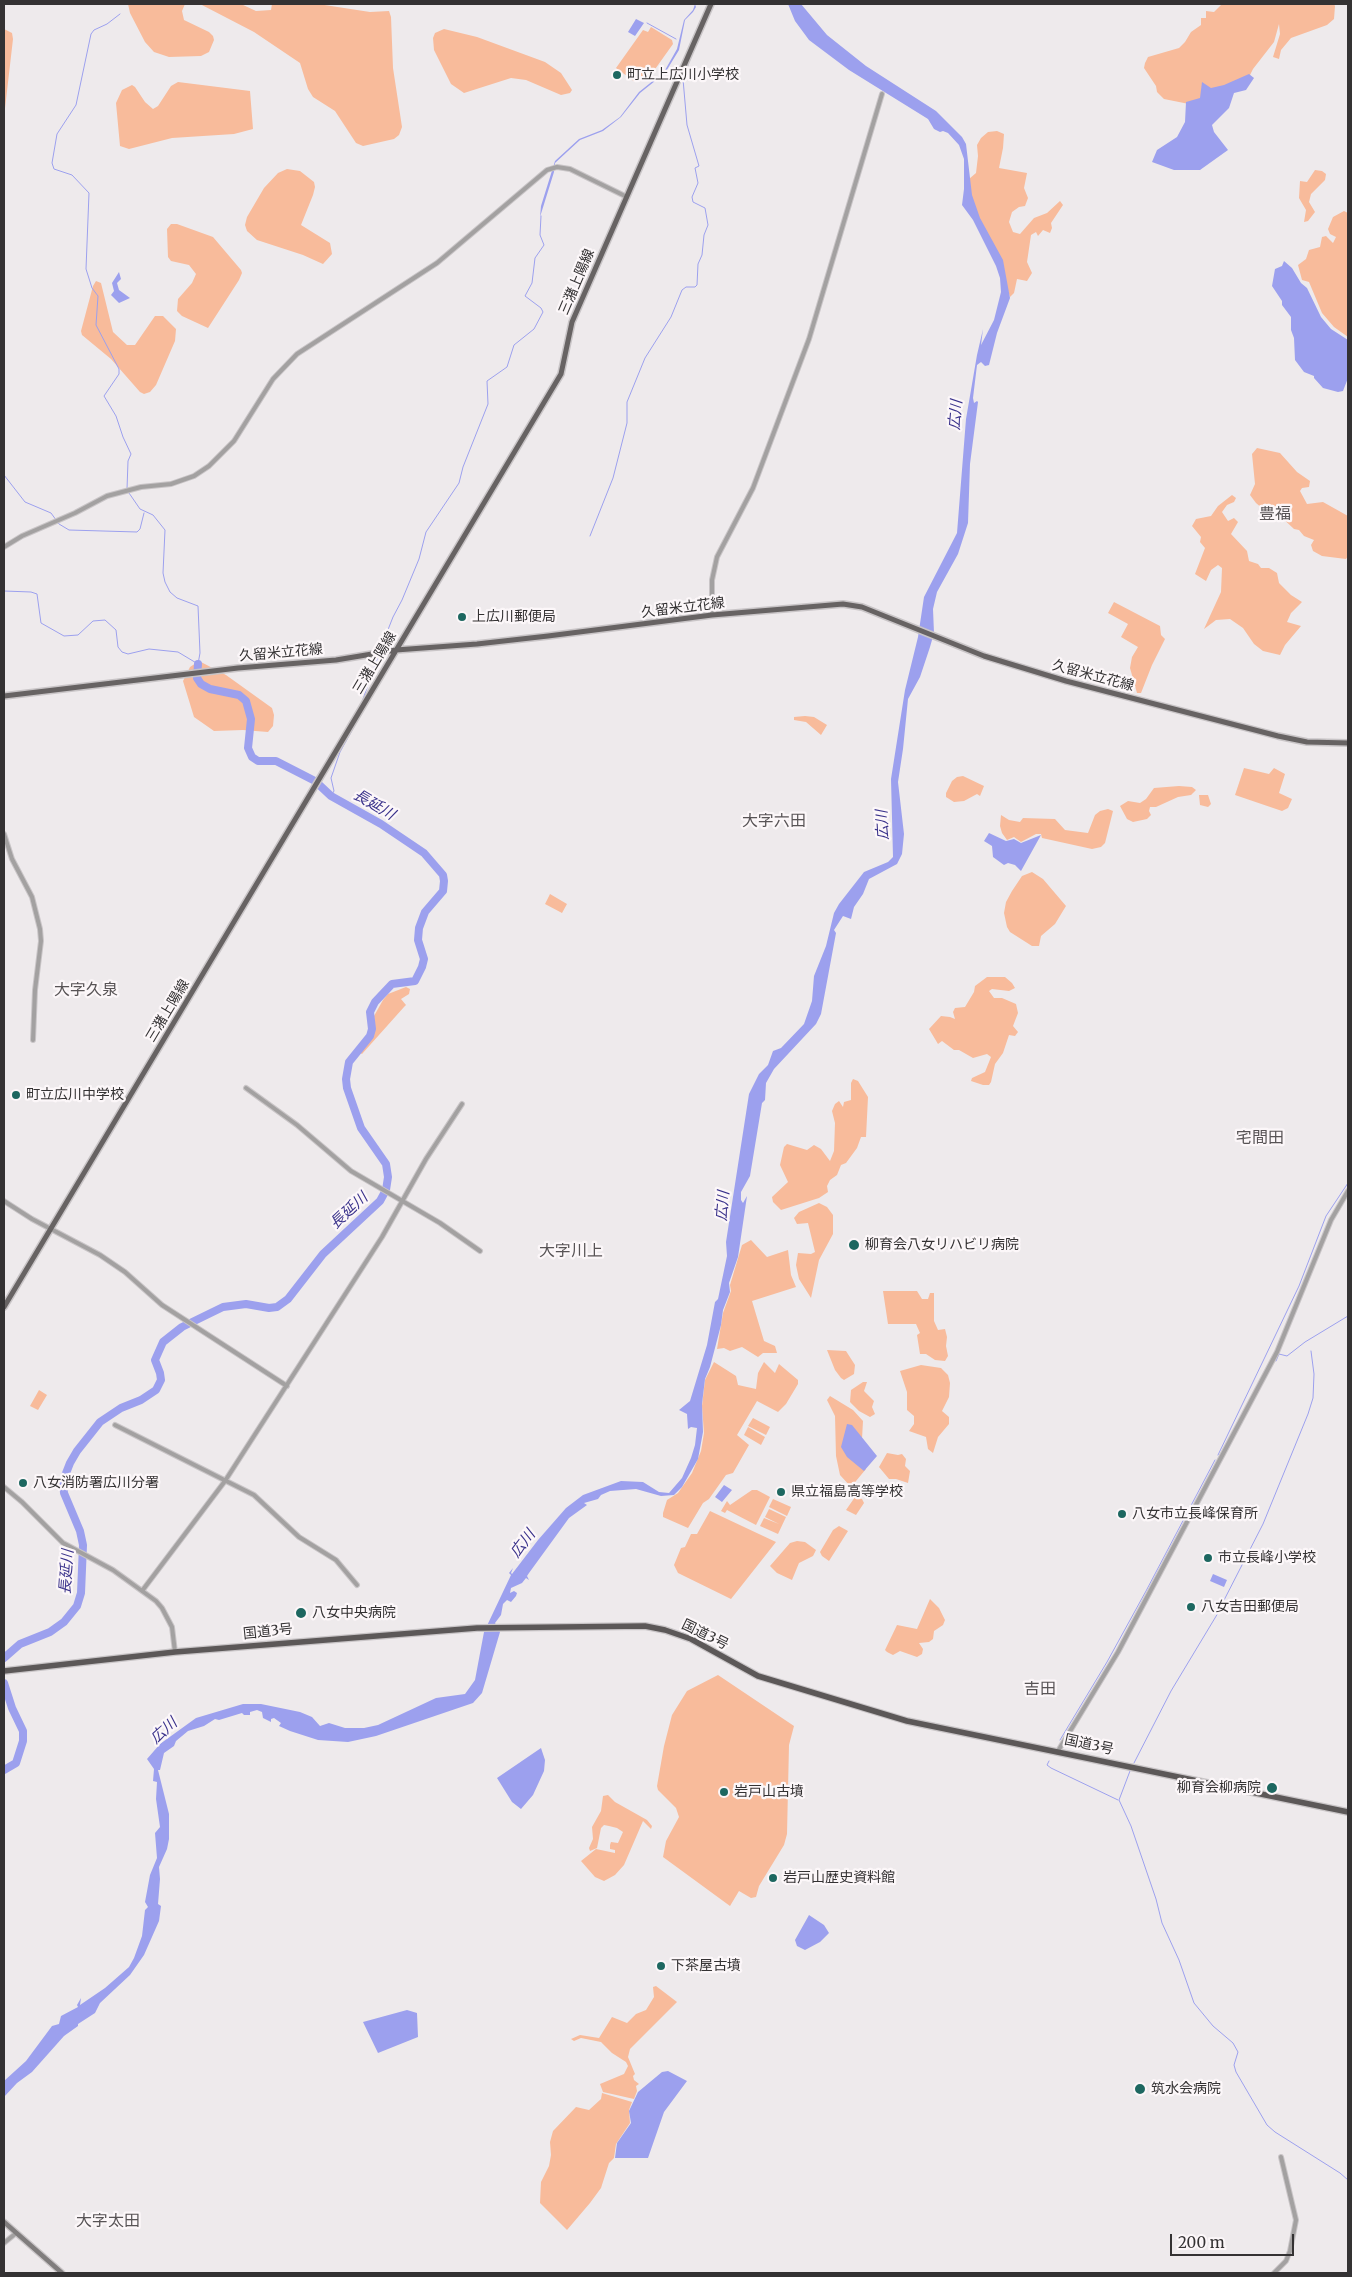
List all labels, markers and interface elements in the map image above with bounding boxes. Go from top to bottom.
place label: 町立上広川小学校 [627,67,739,83]
marker: 町立上広川小学校 [611,69,623,81]
street label: 三潴上陽線 [556,247,598,317]
water label: 広川 [946,399,966,431]
district label: 豊福 [1259,504,1291,524]
street label: 久留米立花線 [640,595,726,621]
place label: 上広川郵便局 [472,609,556,625]
marker: 上広川郵便局 [456,611,468,623]
street label: 三潴上陽線 [350,629,400,697]
street label: 久留米立花線 [238,641,324,665]
street label: 久留米立花線 [1050,657,1136,695]
water label: 長延川 [350,786,398,824]
water label: 広川 [873,810,893,840]
district label: 大字六田 [742,811,806,831]
street label: 三潴上陽線 [143,977,193,1045]
district label: 大字久泉 [54,980,118,1000]
place label: 町立広川中学校 [26,1087,124,1103]
marker: 町立広川中学校 [10,1089,22,1101]
district label: 宅間田 [1236,1128,1284,1148]
water label: 長延川 [326,1189,372,1233]
water label: 広川 [713,1190,733,1222]
place label: 柳育会八女リハビリ病院 [865,1237,1019,1253]
marker: 柳育会八女リハビリ病院 [847,1238,861,1252]
district label: 大字川上 [539,1241,603,1261]
place label: 八女消防署広川分署 [33,1475,159,1491]
marker: 八女消防署広川分署 [17,1477,29,1489]
place label: 県立福島高等学校 [791,1484,903,1500]
marker: 県立福島高等学校 [775,1486,787,1498]
place label: 八女市立長峰保育所 [1132,1506,1258,1522]
marker: 八女市立長峰保育所 [1116,1508,1128,1520]
water label: 広川 [507,1527,539,1561]
water label: 長延川 [56,1549,78,1595]
place label: 市立長峰小学校 [1218,1550,1316,1566]
marker: 市立長峰小学校 [1202,1552,1214,1564]
place label: 八女吉田郵便局 [1201,1599,1299,1615]
marker: 八女吉田郵便局 [1185,1601,1197,1613]
place label: 八女中央病院 [312,1605,396,1621]
marker: 八女中央病院 [294,1606,308,1620]
street label: 国道3号 [679,1616,731,1654]
street label: 国道3号 [242,1621,294,1643]
district label: 吉田 [1024,1679,1056,1699]
water label: 広川 [147,1714,181,1748]
street label: 国道3号 [1063,1732,1115,1758]
place label: 柳育会柳病院 [1177,1780,1261,1796]
marker: 柳育会柳病院 [1265,1781,1279,1795]
place label: 岩戸山古墳 [734,1784,804,1800]
marker: 岩戸山古墳 [718,1786,730,1798]
place label: 岩戸山歴史資料館 [783,1870,895,1886]
marker: 岩戸山歴史資料館 [767,1872,779,1884]
place label: 下茶屋古墳 [671,1958,741,1974]
marker: 下茶屋古墳 [655,1960,667,1972]
place label: 筑水会病院 [1151,2081,1221,2097]
marker: 筑水会病院 [1133,2082,1147,2096]
district label: 大字太田 [76,2211,140,2231]
scale bar [1172,2224,1296,2256]
text: 200 m [1178,2233,1225,2252]

